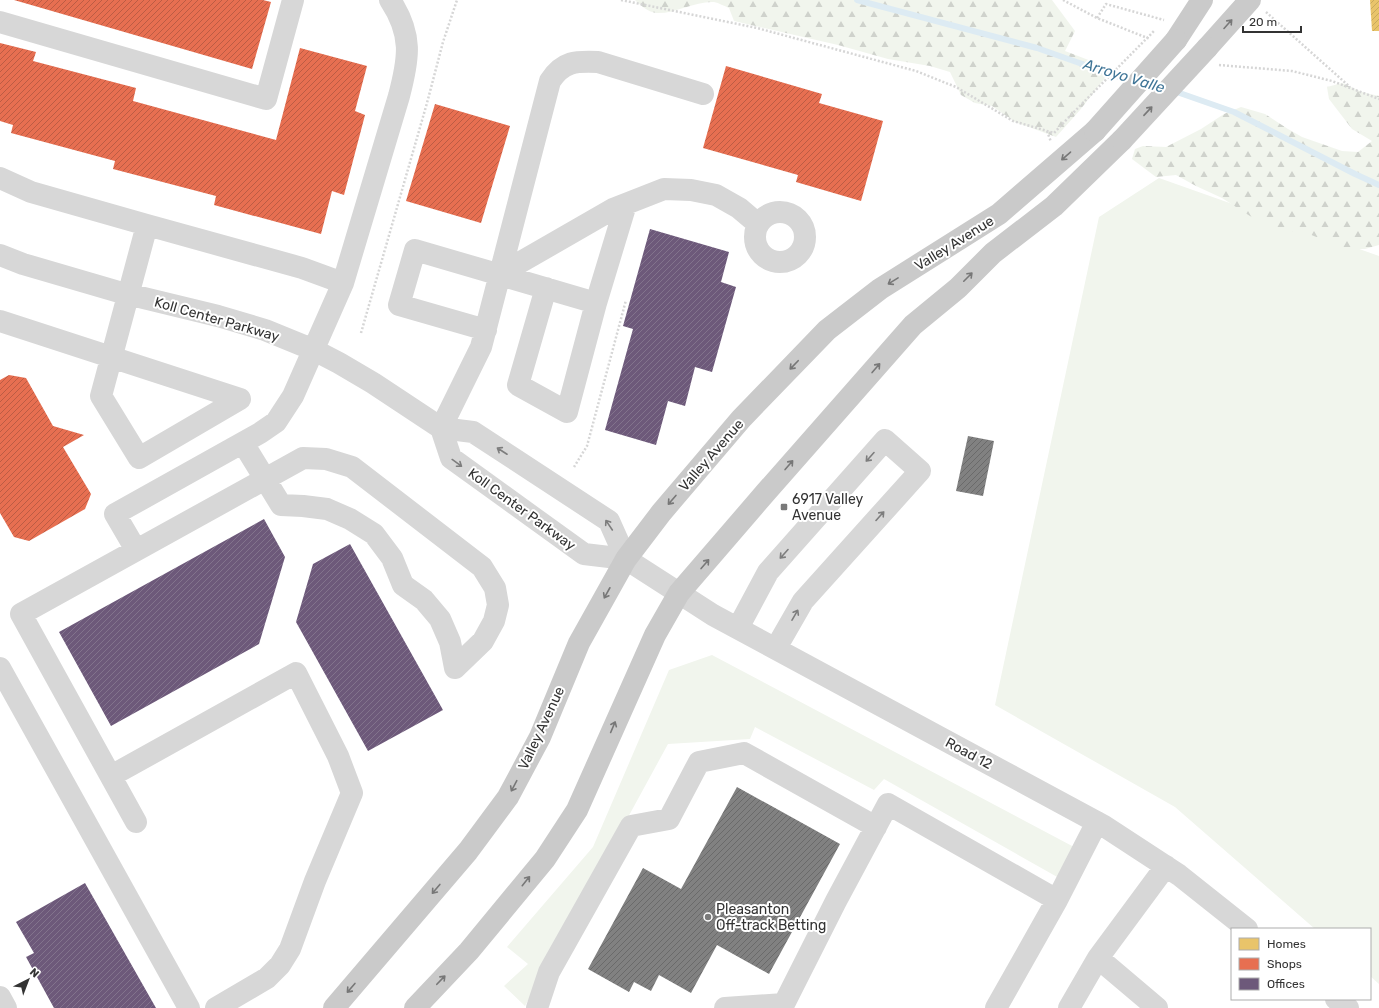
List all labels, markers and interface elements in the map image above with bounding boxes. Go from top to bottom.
scale bar [1243,8,1301,34]
text: 20 m [1249,15,1277,29]
one-way arrow [1224,19,1233,29]
water label: Arroyo Valle [1080,55,1167,97]
one-way arrow [1144,106,1153,116]
one-way arrow [1060,152,1071,161]
street label: Valley Avenue [912,212,997,274]
one-way arrow [964,272,973,282]
one-way arrow [888,277,899,285]
street label: Koll Center Parkway [153,294,281,346]
one-way arrow [789,360,799,370]
one-way arrow [871,363,880,373]
street label: Valley Avenue [675,416,747,495]
one-way arrow [497,447,508,455]
one-way arrow [866,452,875,462]
one-way arrow [451,458,462,467]
one-way arrow [785,460,794,470]
street label: Koll Center Parkway [465,465,579,554]
place label: 6917 Valley Avenue [792,491,863,524]
one-way arrow [667,495,676,505]
marker: 6917 Valley Avenue [779,502,789,512]
one-way arrow [875,511,884,521]
one-way arrow [605,519,613,530]
one-way arrow [779,549,789,559]
one-way arrow [700,558,709,569]
one-way arrow [602,587,610,599]
one-way arrow [792,609,800,621]
street label: Valley Avenue [515,684,568,773]
one-way arrow [610,721,618,733]
street label: Road 12 [942,734,995,773]
one-way arrow [510,779,517,791]
one-way arrow [522,876,531,887]
one-way arrow [432,884,441,895]
place label: Pleasanton Off-track Betting [716,901,826,934]
marker: Pleasanton Off-track Betting [703,912,713,922]
legend [1231,928,1371,1000]
text: Homes [1267,937,1306,951]
text: Shops [1267,957,1302,971]
north arrow [8,960,48,1000]
text: N [27,965,42,980]
one-way arrow [437,975,446,985]
text: Offices [1267,977,1305,991]
one-way arrow [347,983,356,993]

